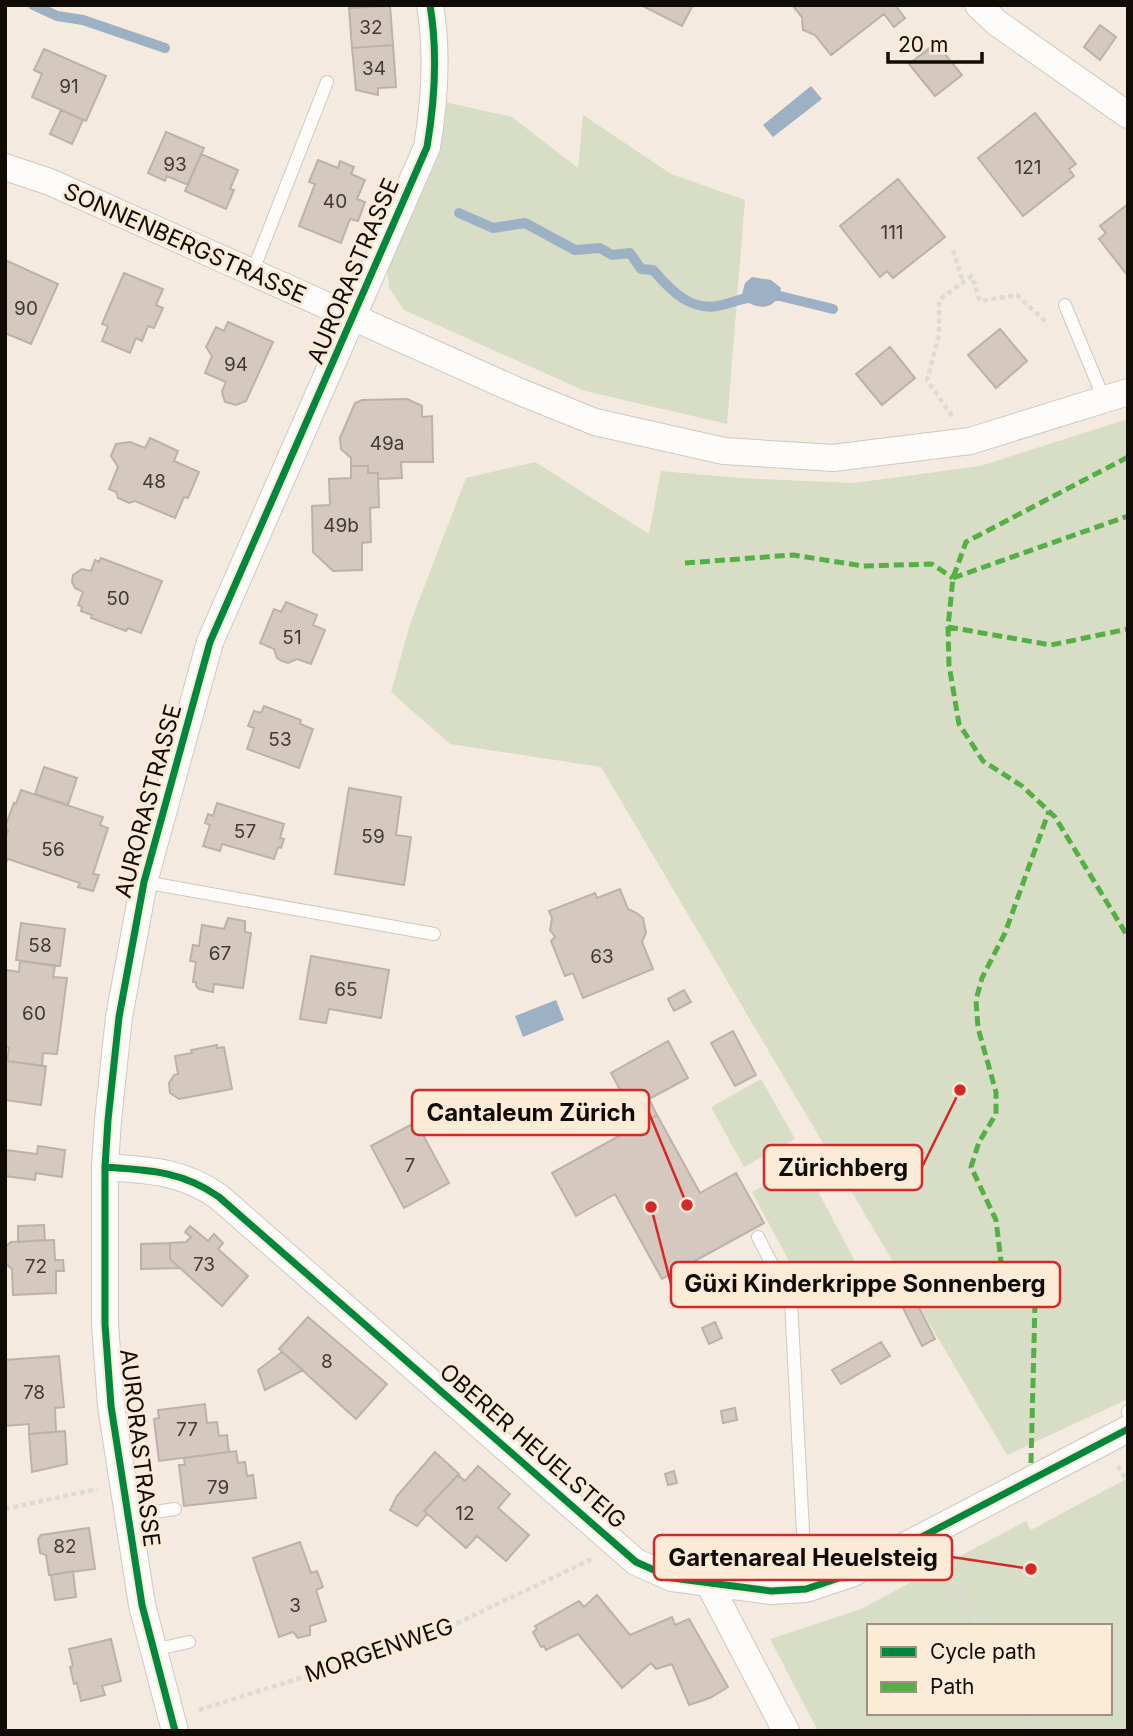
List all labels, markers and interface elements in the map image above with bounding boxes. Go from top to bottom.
house number: 32 [359,16,383,39]
scale bar [888,21,982,65]
text: 20 m [898,32,948,57]
house number: 34 [362,57,386,80]
house number: 91 [59,75,79,98]
house number: 93 [163,153,187,176]
house number: 121 [1014,156,1042,179]
street label: AURORASTRASSE [301,174,405,368]
street label: SONNENBERGSTRASSE [59,177,311,309]
house number: 40 [323,190,347,213]
house number: 111 [880,221,904,244]
house number: 90 [14,297,38,320]
house number: 94 [224,353,248,376]
house number: 49a [370,432,404,455]
house number: 48 [142,470,166,493]
house number: 49b [323,514,359,537]
house number: 50 [106,587,130,610]
house number: 51 [282,626,302,649]
street label: AURORASTRASSE [109,701,187,901]
house number: 53 [268,728,292,751]
house number: 57 [234,820,256,843]
house number: 59 [361,825,385,848]
house number: 56 [41,838,65,861]
house number: 58 [28,934,52,957]
house number: 67 [209,942,231,965]
house number: 63 [590,945,614,968]
house number: 65 [334,978,358,1001]
house number: 60 [22,1002,46,1025]
callout: Cantaleum Zürich [412,1090,649,1135]
text: Cantaleum Zürich [426,1098,636,1127]
callout: Zürichberg [764,1145,922,1190]
text: Zürichberg [778,1153,908,1182]
house number: 7 [405,1154,415,1177]
house number: 73 [193,1253,215,1276]
house number: 72 [25,1255,47,1278]
callout: Güxi Kinderkrippe Sonnenberg [671,1262,1060,1307]
text: Güxi Kinderkrippe Sonnenberg [684,1269,1046,1298]
street label: AURORASTRASSE [114,1347,166,1549]
house number: 8 [321,1350,333,1373]
street label: OBERER HEUELSTEIG [434,1357,632,1535]
house number: 78 [23,1381,45,1404]
house number: 77 [176,1418,198,1441]
house number: 79 [207,1476,229,1499]
house number: 12 [455,1502,475,1525]
house number: 82 [53,1535,77,1558]
callout: Gartenareal Heuelsteig [654,1535,952,1580]
text: Gartenareal Heuelsteig [668,1543,938,1572]
house number: 3 [289,1594,301,1617]
street label: MORGENWEG [301,1612,457,1688]
legend [867,1624,1112,1715]
text: Cycle path [930,1639,1036,1664]
text: Path [930,1674,975,1699]

